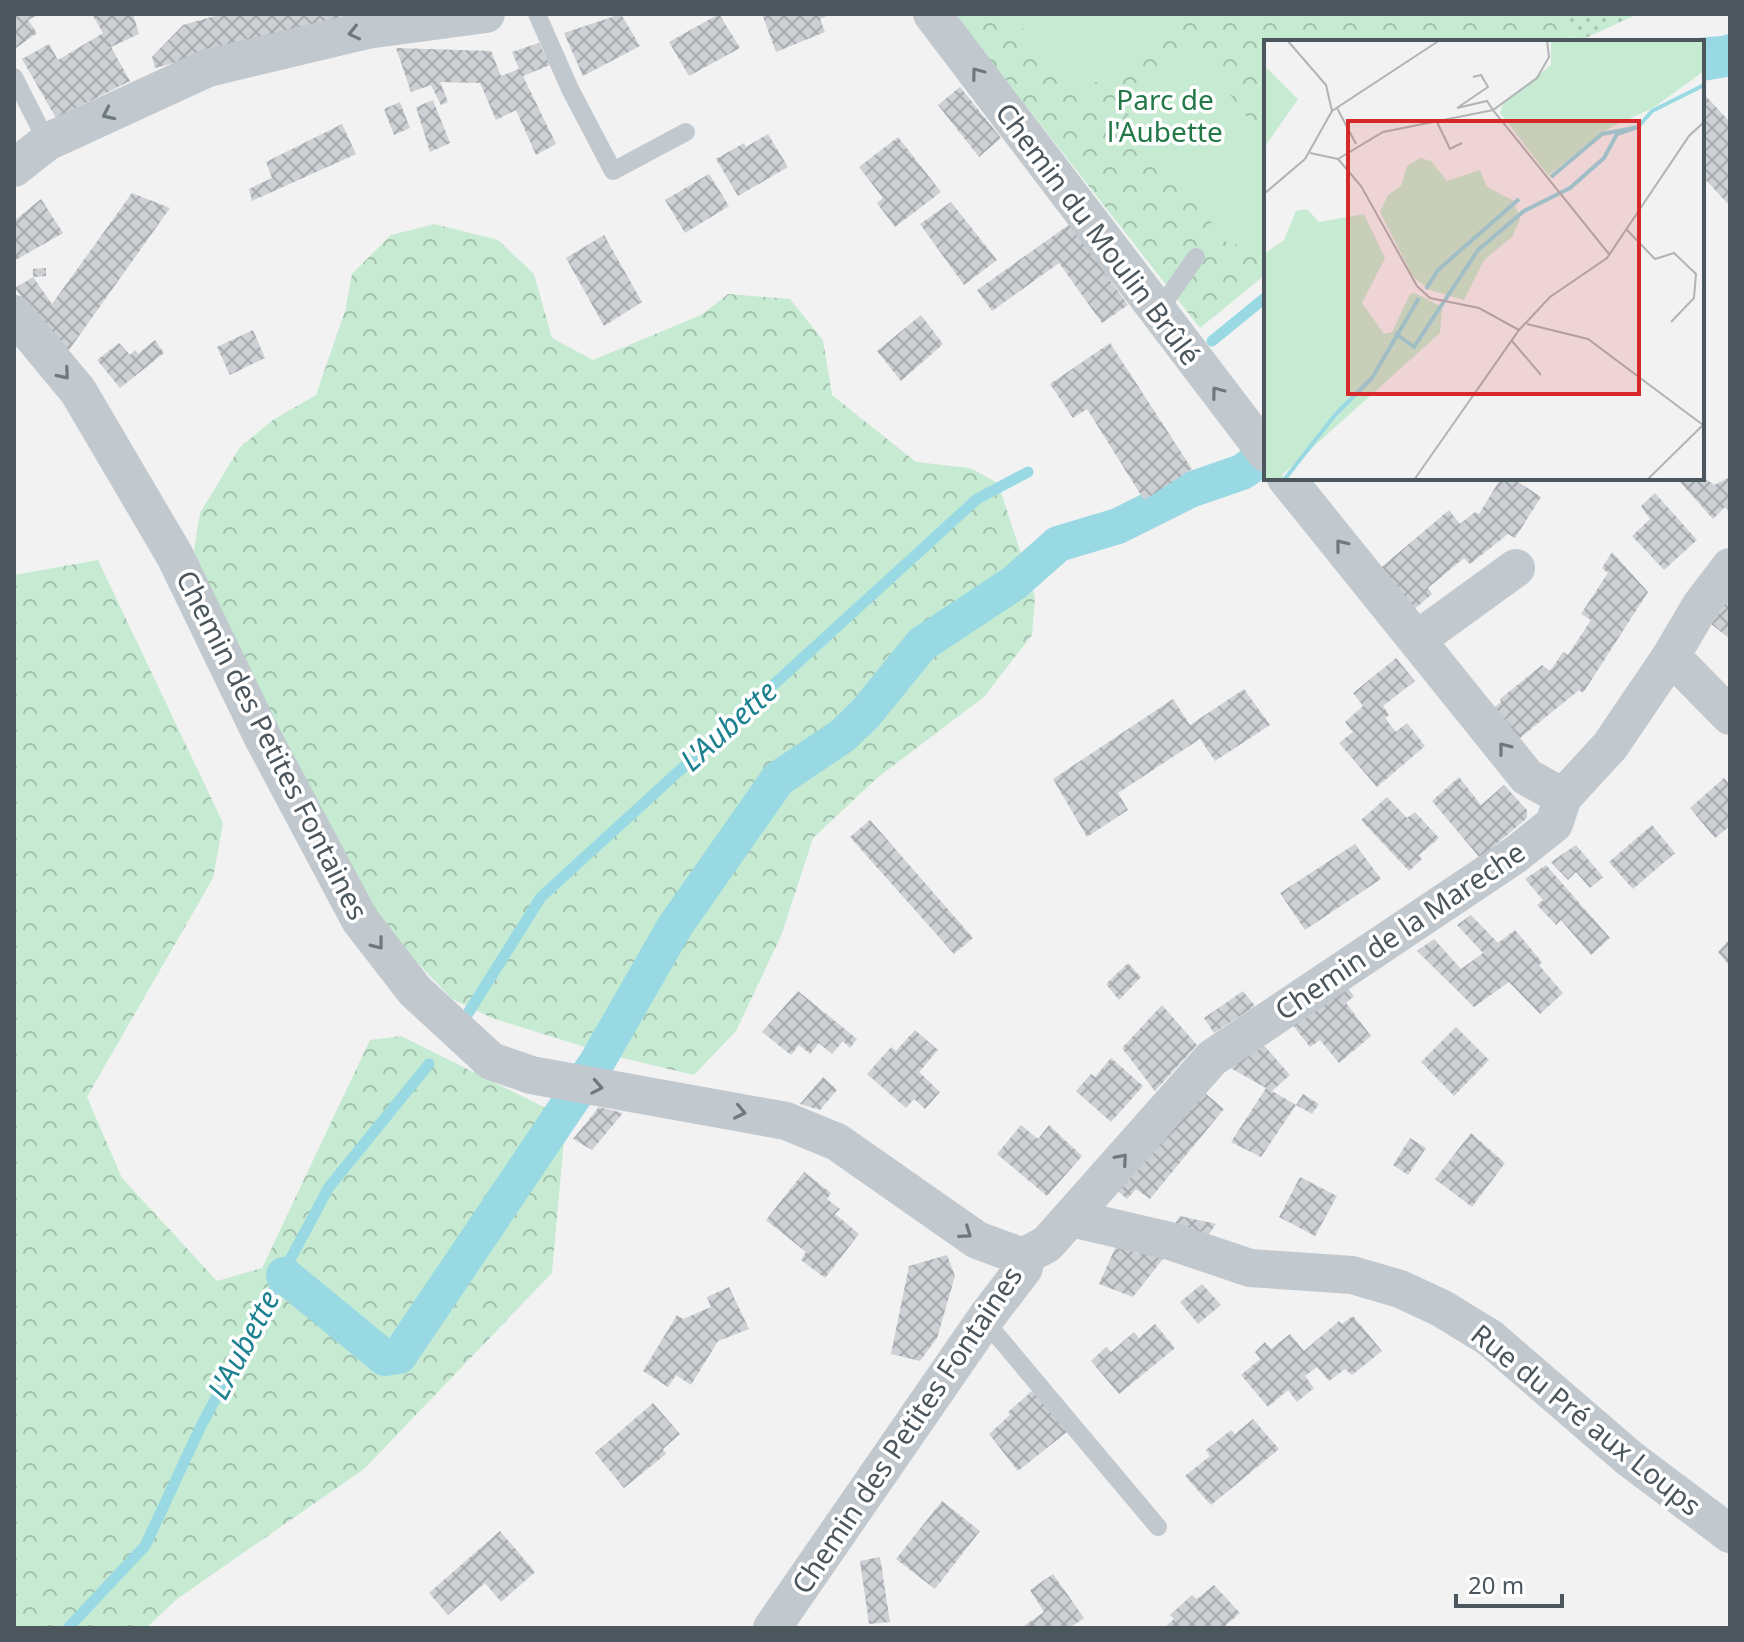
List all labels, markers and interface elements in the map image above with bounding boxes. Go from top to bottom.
one-way arrow [347,24,361,41]
inset map [1264,40,1704,480]
one-way arrow [972,67,986,82]
park label: Parc de l'Aubette [1107,80,1223,150]
street label: Chemin du Moulin Brûlé [988,94,1210,372]
one-way arrow [102,104,116,120]
one-way arrow [54,365,69,379]
one-way arrow [1213,386,1227,401]
one-way arrow [1337,540,1351,555]
street label: Chemin des Petites Fontaines [168,563,378,926]
water label: L'Aubette [670,670,786,780]
one-way arrow [1499,743,1514,757]
street label: Chemin de la Mareche [1267,832,1532,1028]
one-way arrow [369,935,383,950]
one-way arrow [590,1078,604,1095]
one-way arrow [733,1102,747,1119]
one-way arrow [1112,1154,1127,1168]
one-way arrow [958,1223,972,1238]
street label: Chemin des Petites Fontaines [782,1258,1030,1601]
water label: L'Aubette [197,1283,288,1406]
street label: Rue du Pré aux Loups [1464,1315,1709,1524]
scale bar [1456,1558,1562,1608]
text: 20 m [1468,1568,1524,1601]

